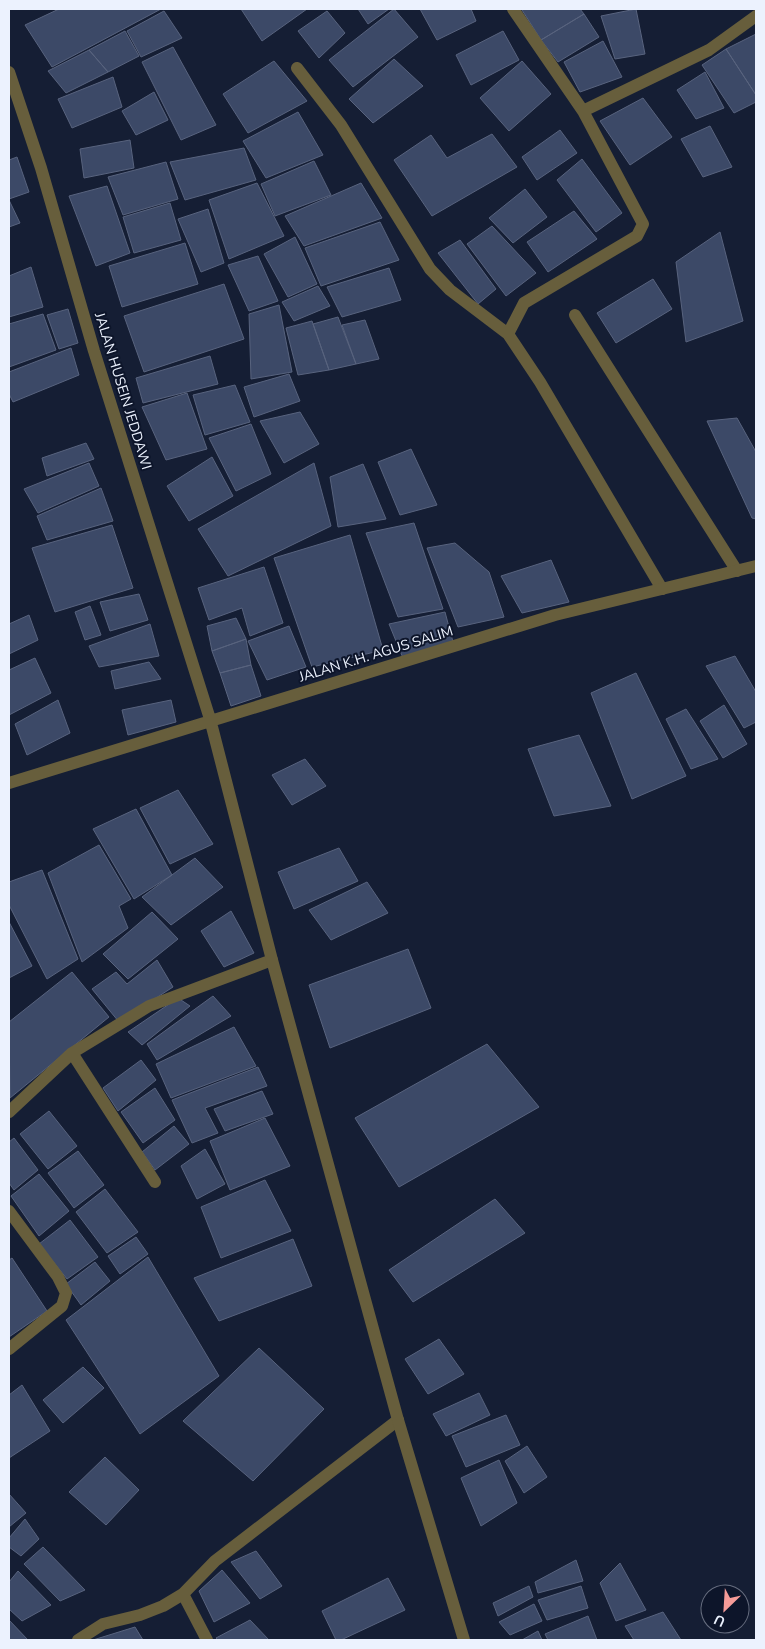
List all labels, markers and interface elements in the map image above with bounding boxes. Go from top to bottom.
street label: JALAN HUSEIN JEDDAWI [90,309,156,472]
street label: JALAN K.H. AGUS SALIM [296,621,455,687]
north arrow [700,1584,750,1634]
text: U [711,1610,728,1631]

